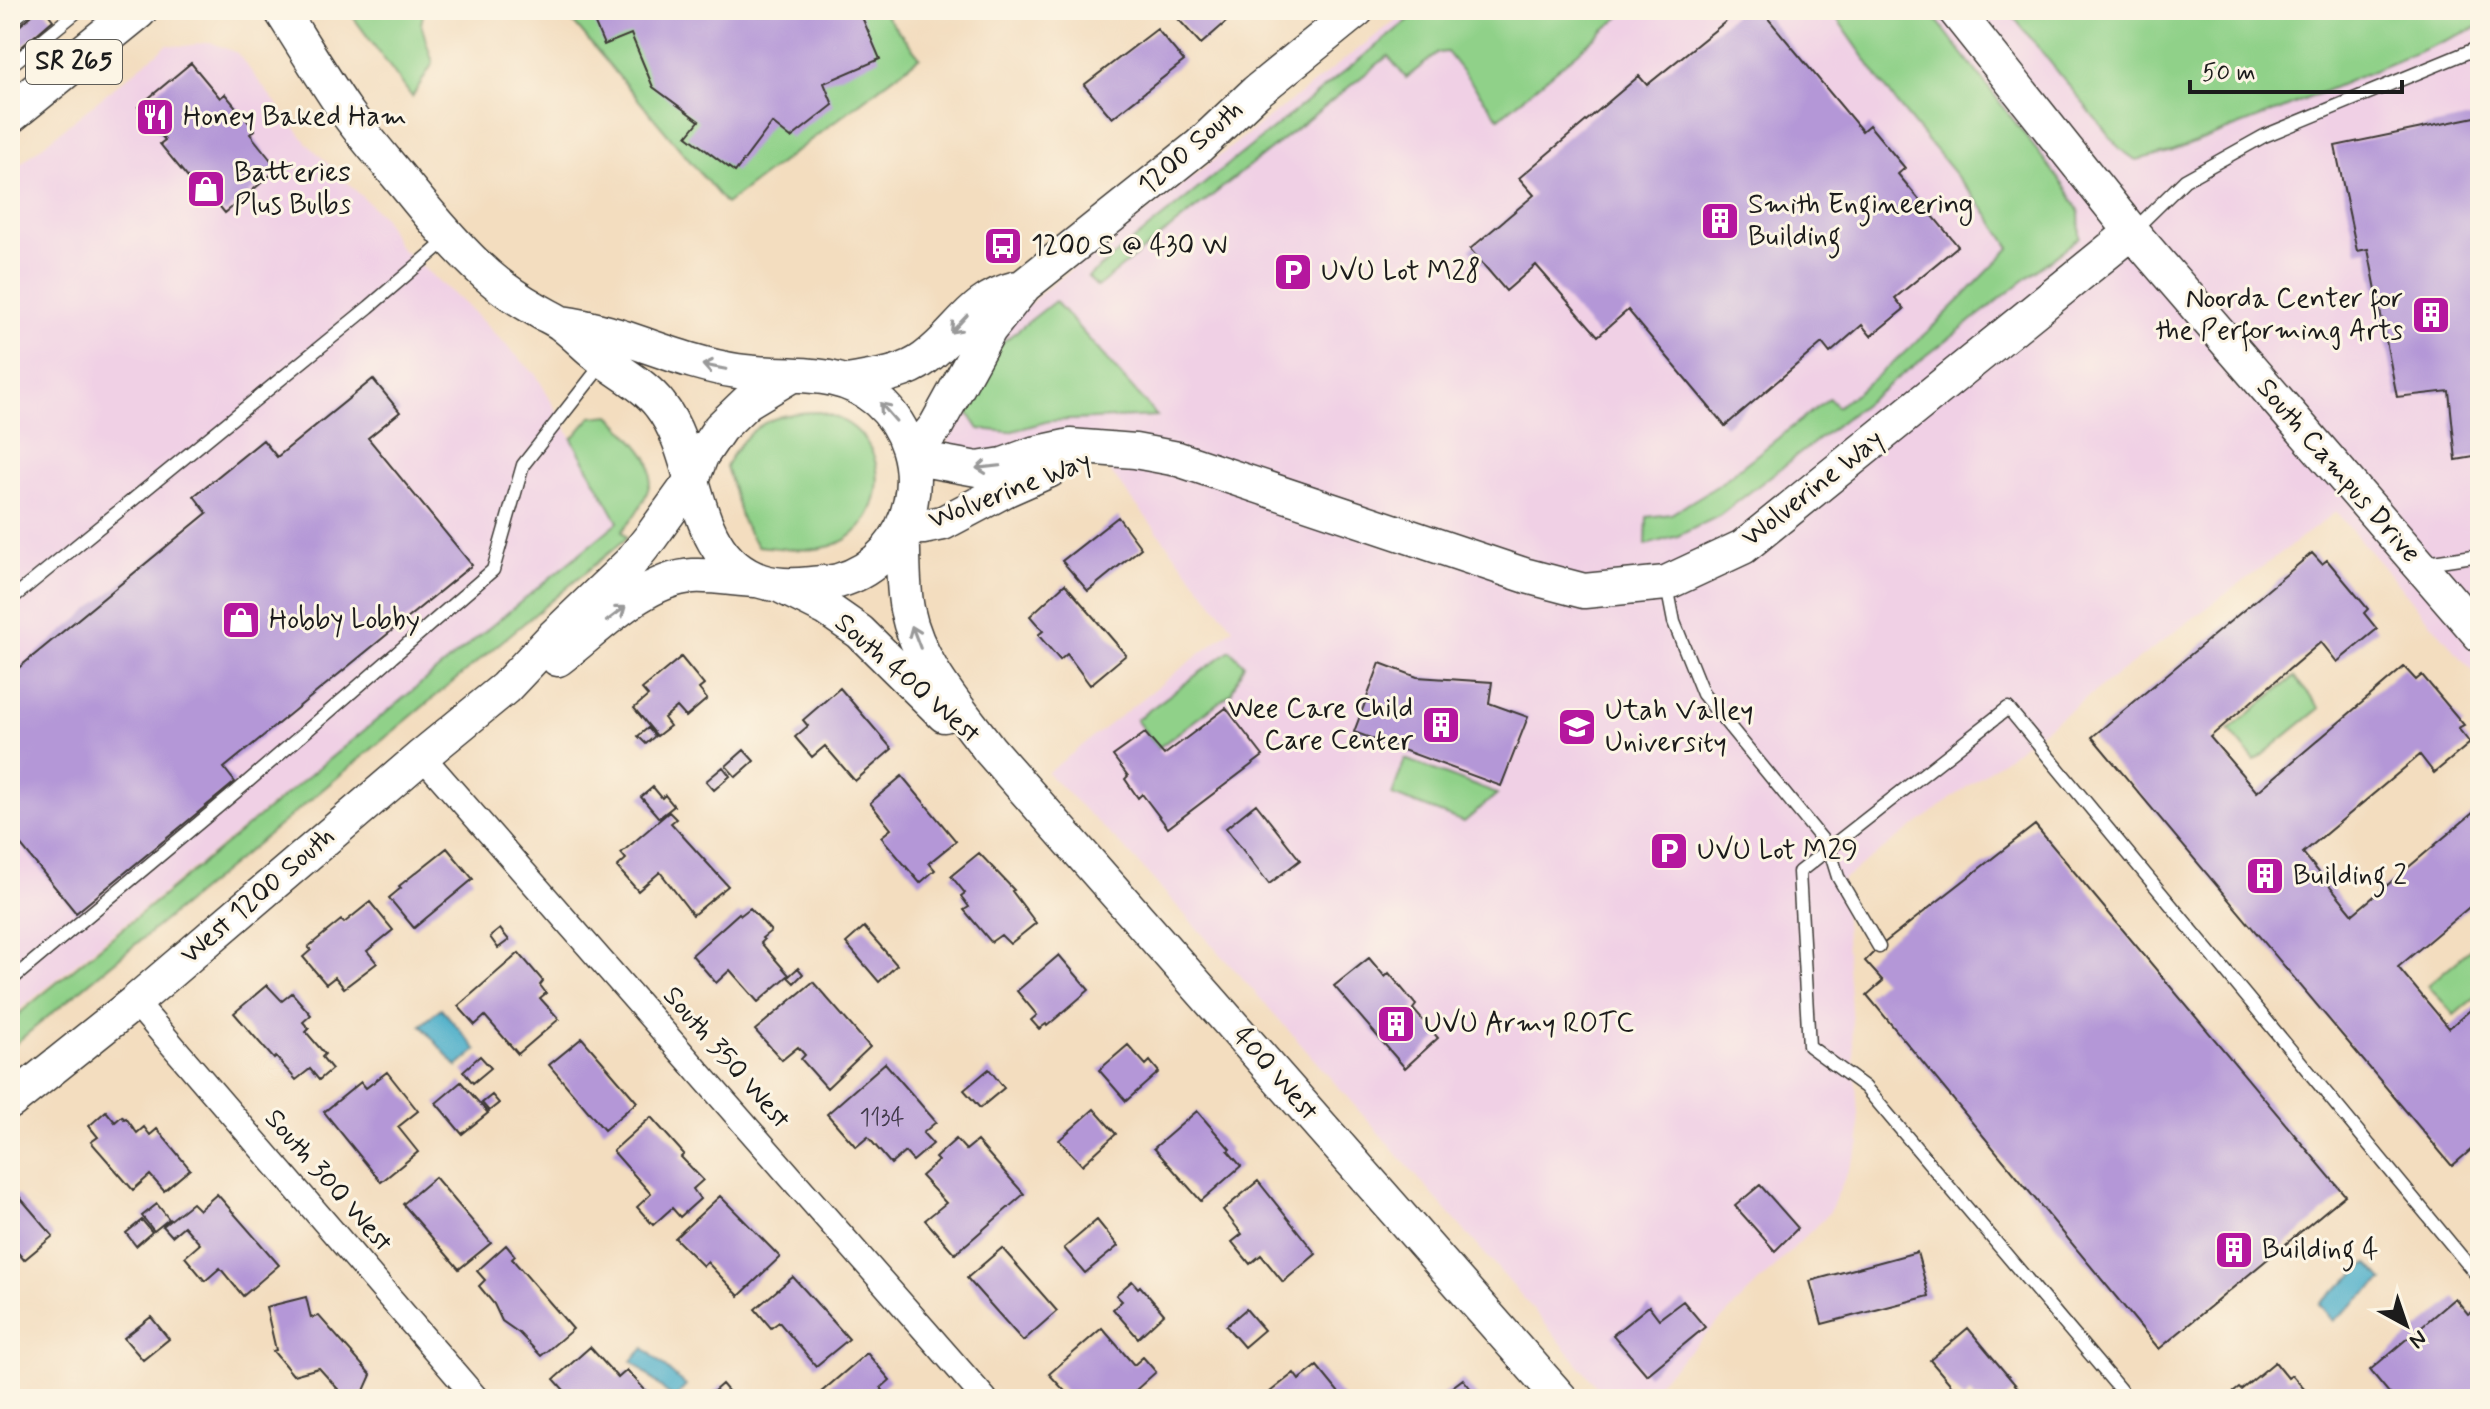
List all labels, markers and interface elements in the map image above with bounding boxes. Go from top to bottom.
road number: SR 265 [26,40,122,84]
scale bar [2190,44,2402,94]
text: 50 m [2202,58,2256,89]
street label: 1200 South [1130,92,1252,204]
restaurant icon: Honey Baked Ham [134,96,176,138]
place label: Honey Baked Ham [183,99,407,136]
place label: Batteries Plus Bulbs [234,155,351,224]
shop icon: Batteries Plus Bulbs [185,168,227,210]
place label: Smith Engineering Building [1748,187,1973,259]
building icon: Smith Engineering Building [1699,200,1741,242]
bus stop icon: 1200 S @ 430 W [982,225,1024,267]
place label: 1200 S @ 430 W [1031,228,1227,265]
parking icon: UVU Lot M28 [1272,251,1314,293]
place label: UVU Lot M28 [1321,254,1481,291]
place label: Noorda Center for the Performing Arts [2156,281,2403,352]
building icon: Noorda Center for the Performing Arts [2410,294,2452,336]
one-way arrow [949,314,968,334]
one-way arrow [702,359,728,374]
street label: South Campus Drive [2247,371,2429,571]
one-way arrow [879,403,897,423]
street label: Wolverine Way [1734,422,1892,556]
street label: Wolverine Way [923,443,1097,539]
one-way arrow [975,460,1002,475]
shop icon: Hobby Lobby [220,599,262,641]
place label: Hobby Lobby [269,602,420,639]
one-way arrow [605,605,626,622]
street label: South 400 West [826,605,988,753]
one-way arrow [908,625,922,650]
place label: Wee Care Child Care Center [1228,691,1414,760]
place label: Utah Valley University [1605,693,1754,762]
building icon: Wee Care Child Care Center [1420,704,1462,746]
school or university icon: Utah Valley University [1556,706,1598,748]
street label: West 1200 South [173,819,343,973]
parking icon: UVU Lot M29 [1648,830,1690,872]
place label: UVU Lot M29 [1697,833,1858,870]
building icon: Building 2 [2244,855,2286,897]
place label: Building 2 [2293,858,2407,898]
street label: South 350 West [654,979,799,1138]
building icon: UVU Army ROTC [1375,1003,1417,1045]
place label: UVU Army ROTC [1424,1006,1634,1043]
street label: 400 West [1224,1019,1327,1130]
street label: South 300 West [255,1101,401,1261]
house number: 1134 [860,1103,904,1134]
building icon: Building 4 [2213,1229,2255,1271]
place label: Building 4 [2262,1232,2379,1272]
north arrow [2366,1285,2446,1365]
text: N [2403,1323,2432,1354]

